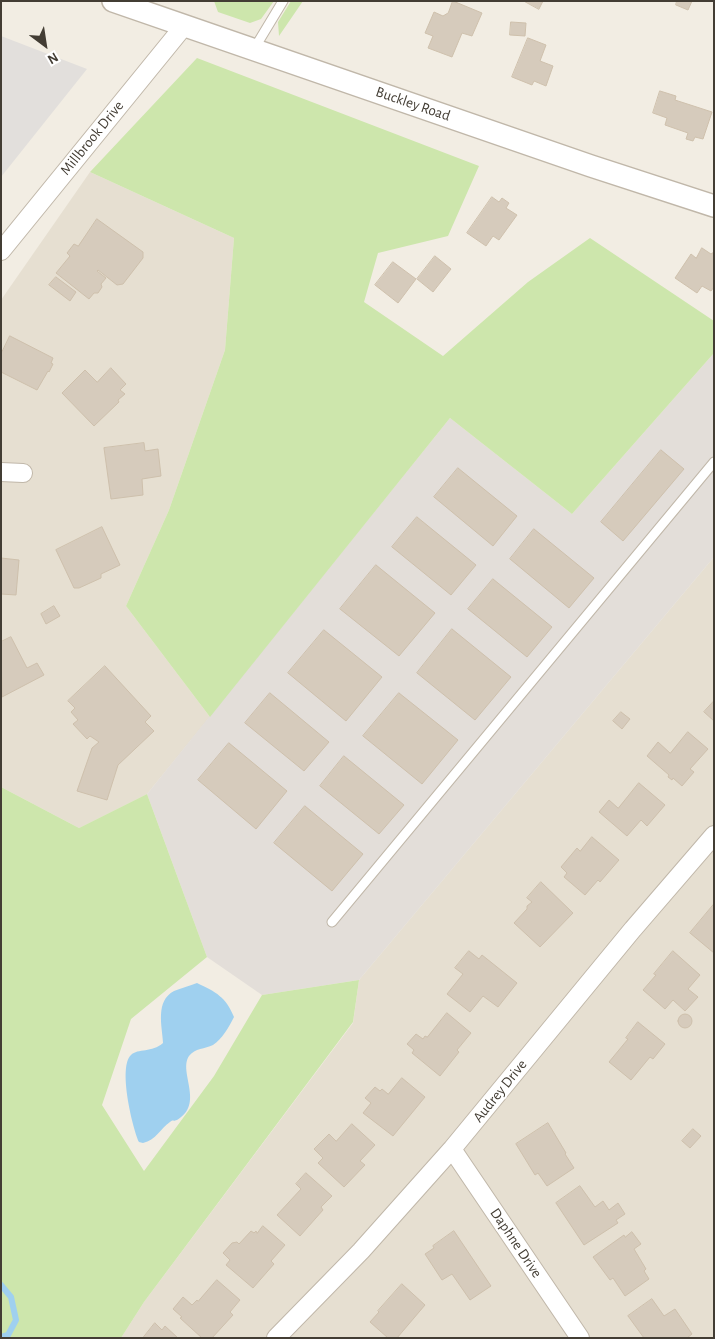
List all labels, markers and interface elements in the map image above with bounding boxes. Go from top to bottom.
north arrow [20,20,70,70]
text: N [45,49,61,66]
street label: Buckley Road [373,83,453,125]
street label: Millbrook Drive [57,97,127,179]
street label: Audrey Drive [469,1056,531,1126]
street label: Daphne Drive [486,1205,546,1281]

